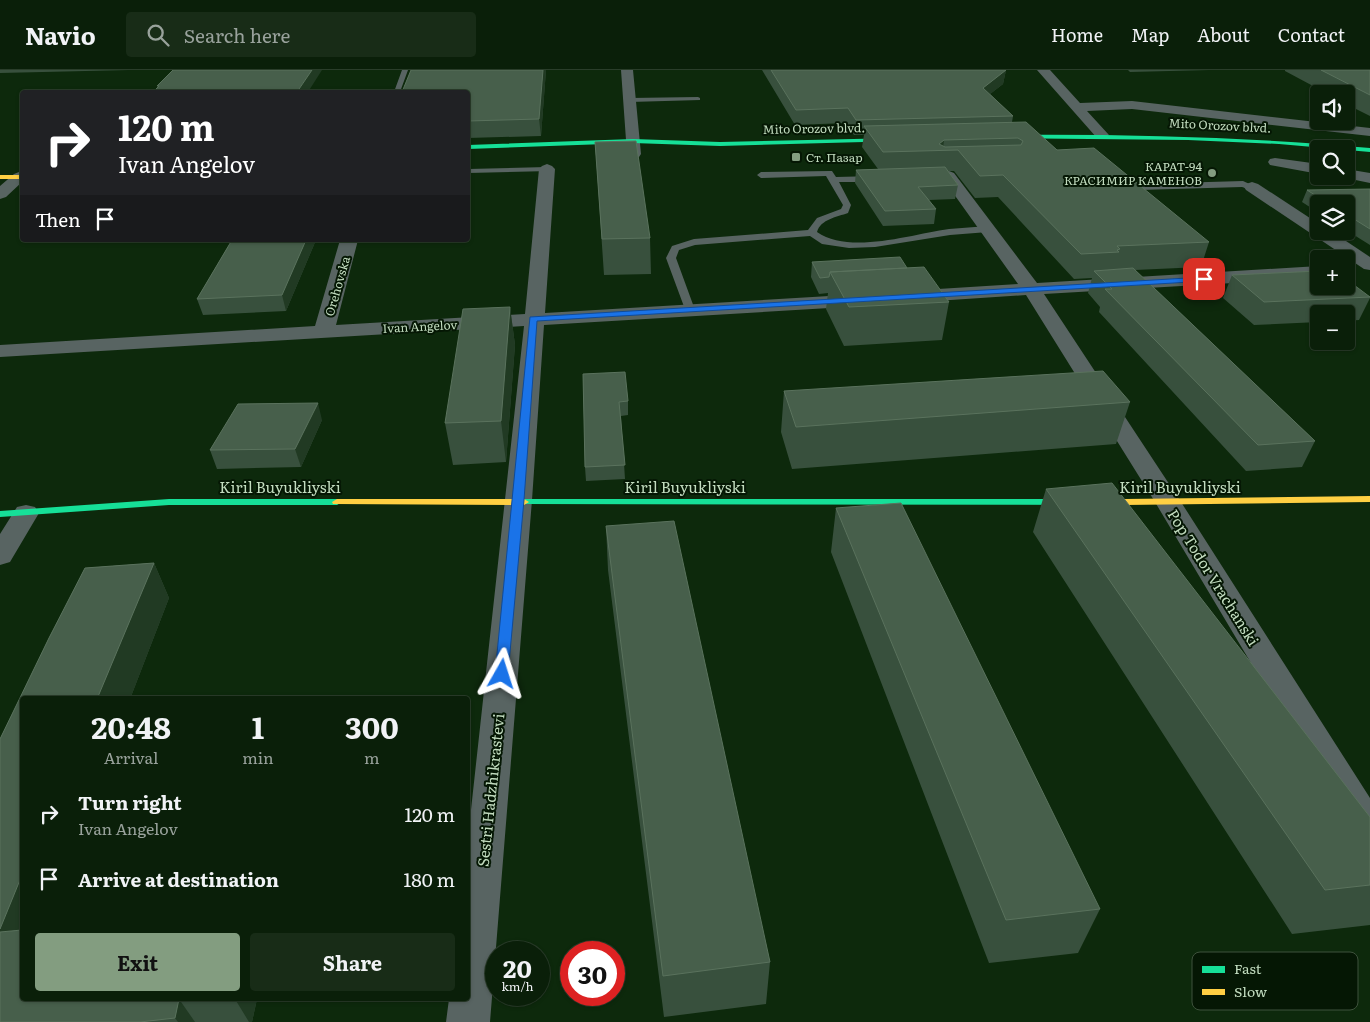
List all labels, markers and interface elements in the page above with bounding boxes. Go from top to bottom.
search box [126,12,476,57]
text: Navio [25,17,96,52]
icon: search [144,21,172,49]
text: Search here [184,21,290,49]
text: Home [1051,21,1103,48]
text: Map [1131,21,1169,48]
text: About [1197,21,1250,48]
text: Contact [1278,21,1345,48]
map controls [1310,85,1355,350]
button: sound [1310,85,1355,130]
text: 120 m [118,100,215,152]
icon: right [35,110,100,175]
street label: Mito Orozov blvd. [1168,113,1272,137]
street label: Mito Orozov blvd. [763,118,865,138]
button: search [1310,140,1355,185]
text: Ivan Angelov [118,147,255,180]
place label: Ст. Пазар [806,148,863,166]
marker: Ст. Пазар [790,151,802,163]
place label: КАРАТ-94 КРАСИМИР КАМЕНОВ [1064,157,1202,189]
marker: КАРАТ-94 КРАСИМИР КАМЕНОВ [1206,167,1218,179]
button: layers [1310,195,1355,240]
text: Then [35,205,81,233]
icon: arrive [91,205,119,233]
button: + [1310,250,1355,295]
street label: Orehovska [320,253,354,318]
pin [1183,258,1225,300]
icon: arrive [1190,265,1218,293]
button: − [1310,305,1355,350]
street label: Ivan Angelov [382,315,458,337]
street label: Kiril Buyukliyski [219,475,341,498]
street label: Kiril Buyukliyski [624,475,746,498]
street label: Kiril Buyukliyski [1119,475,1241,498]
street label: Pop Todor Vrachanski [1163,504,1265,650]
position arrow [475,647,527,699]
text: 20:48 [91,704,171,748]
text: 1 [252,704,264,748]
text: 300 [345,704,399,748]
street label: Sestri Hadzhikrastevi [471,712,509,868]
text: Arrival [104,745,158,769]
text: min [242,745,274,769]
text: m [364,745,380,769]
text: Turn right [78,788,182,816]
icon: right [35,800,63,828]
text: 120 m [404,800,455,828]
text: Ivan Angelov [78,816,178,840]
icon: arrive [35,865,63,893]
text: Arrive at destination [78,865,279,893]
text: 180 m [404,865,455,893]
button: Exit [35,933,240,991]
button: Share [250,933,455,991]
speed limit sign: 30 [560,941,625,1006]
text: 20 [503,949,532,986]
legend [1192,952,1358,1010]
text: Fast [1234,958,1262,978]
text: km/h [502,977,533,995]
text: Slow [1234,981,1267,1001]

